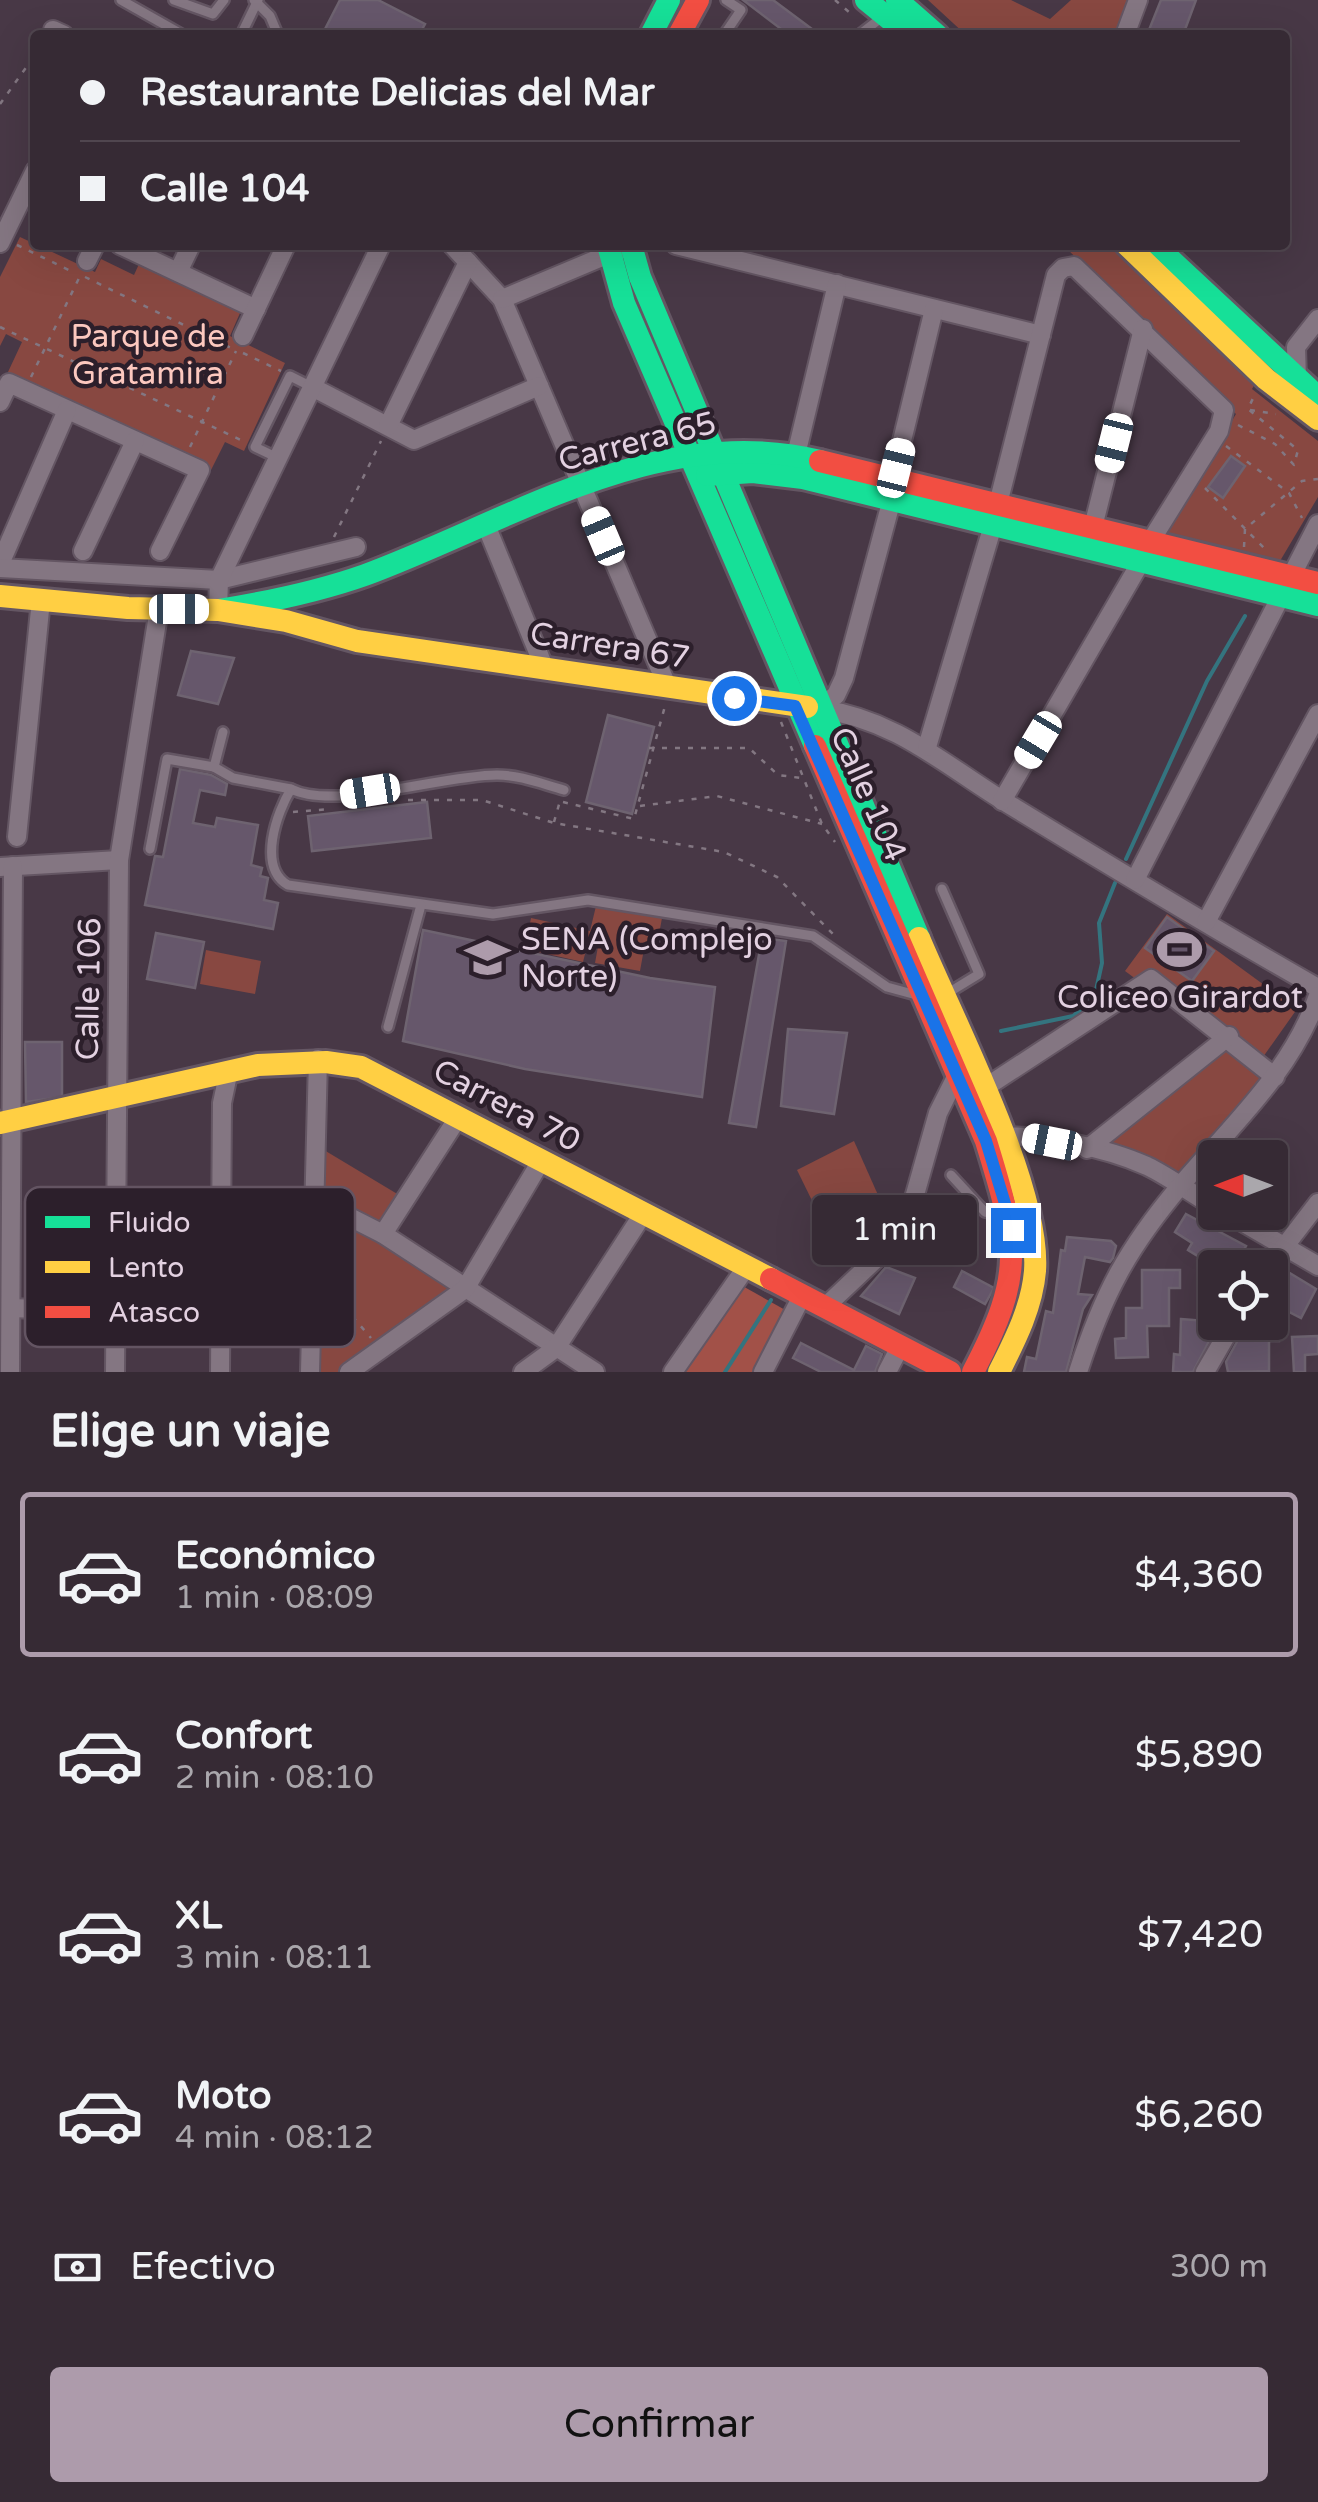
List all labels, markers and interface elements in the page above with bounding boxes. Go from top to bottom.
text: Restaurante Delicias del Mar [140,70,655,116]
text: Calle 104 [140,166,310,212]
park label: Parque de Gratamira [71,318,225,393]
street label: Carrera 65 [554,404,720,480]
car [1092,410,1136,476]
car [874,435,918,501]
car [577,503,629,569]
car [149,594,209,624]
street label: Carrera 67 [527,615,692,677]
route start [712,676,757,721]
car [1010,707,1066,773]
street label: Calle 104 [822,721,915,867]
car [338,771,402,811]
street label: Calle 106 [69,917,109,1061]
place label: SENA (Complejo Norte) [521,921,773,996]
sports icon: Coliceo Girardot [1156,925,1204,973]
school or university icon: SENA (Complejo Norte) [464,933,512,981]
place label: Coliceo Girardot [1057,979,1303,1017]
street label: Carrera 70 [426,1051,587,1160]
car [1020,1122,1084,1162]
north arrow [1198,1140,1288,1230]
map controls [1198,1140,1288,1340]
legend [25,1187,355,1347]
callout: 1 min [813,1195,978,1265]
text: Fluido [108,1206,191,1240]
route end [991,1208,1036,1253]
text: 1 min [852,1211,937,1249]
button: locate [1198,1250,1288,1340]
text: Lento [108,1251,184,1285]
text: Atasco [108,1296,200,1330]
text: Elige un viaje [50,1405,330,1459]
icon: car [55,1530,145,1620]
text: Económico [175,1533,376,1579]
text: $4,360 [1134,1552,1263,1598]
text: 1 min · 08:09 [175,1579,374,1617]
icon: car [55,1710,145,1800]
text: Confort [175,1713,312,1759]
text: $5,890 [1135,1732,1263,1778]
text: 2 min · 08:10 [175,1759,374,1797]
icon: car [55,1890,145,1980]
text: XL [175,1893,222,1939]
text: $7,420 [1137,1912,1263,1958]
text: 3 min · 08:11 [175,1939,374,1977]
icon: car [55,2070,145,2160]
text: Moto [175,2073,271,2119]
text: $6,260 [1134,2092,1263,2138]
text: 4 min · 08:12 [175,2119,374,2157]
icon: cash [50,2240,105,2295]
text: Efectivo [130,2244,276,2290]
text: 300 m [1170,2248,1268,2286]
button: Confirmar [50,2367,1268,2482]

